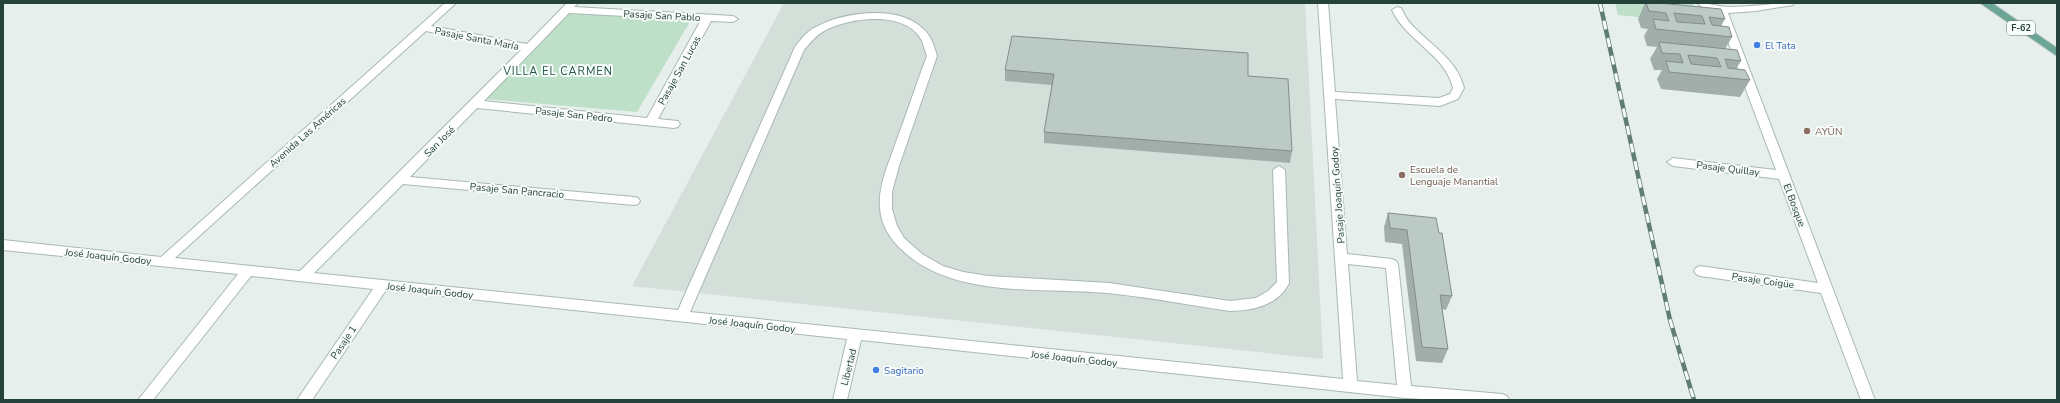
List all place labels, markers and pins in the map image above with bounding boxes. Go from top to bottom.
place label: El Tata [1765,39,1796,53]
marker: El Tata [1752,40,1762,50]
place label: AYÜN [1815,125,1842,139]
marker: AYÜN [1802,126,1812,136]
place label: Escuela de Lenguaje Manantial [1410,163,1498,189]
marker: Escuela de Lenguaje Manantial [1397,170,1407,180]
place label: Sagitario [884,364,924,378]
marker: Sagitario [871,365,881,375]

